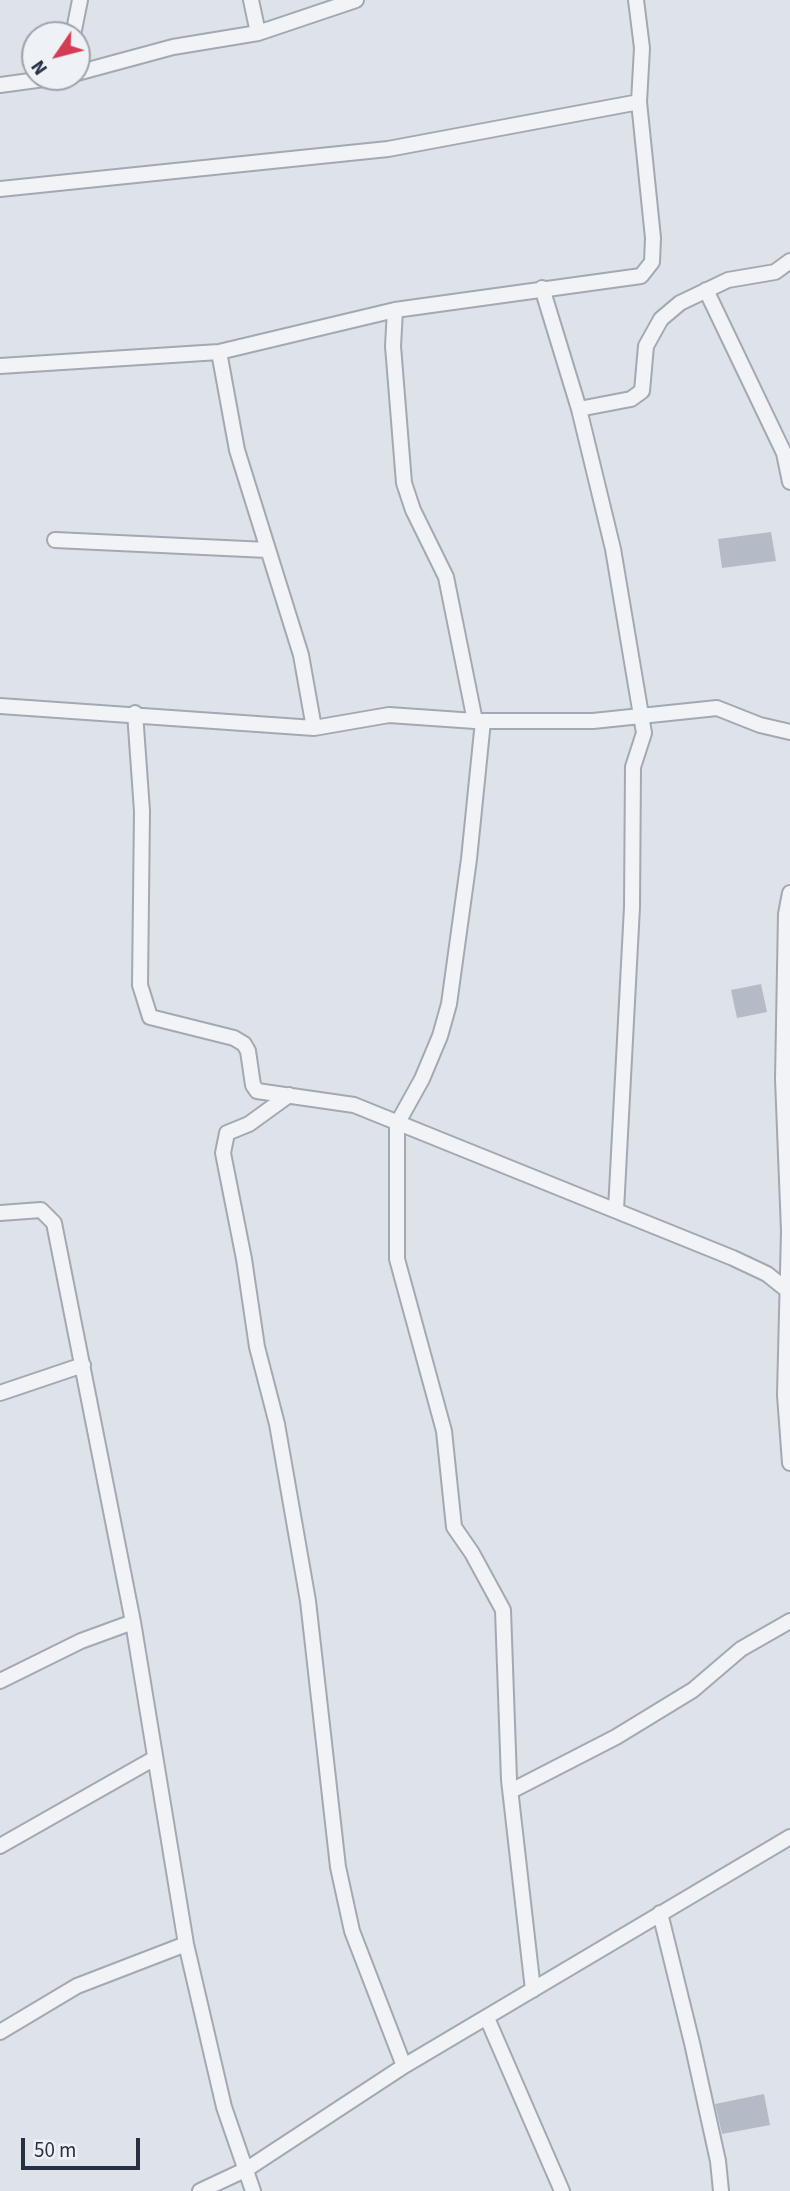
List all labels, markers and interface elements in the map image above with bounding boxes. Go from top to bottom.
north arrow [21,21,91,91]
text: N [25,54,55,80]
scale bar [24,2124,144,2168]
text: 50 m [34,2135,76,2165]

